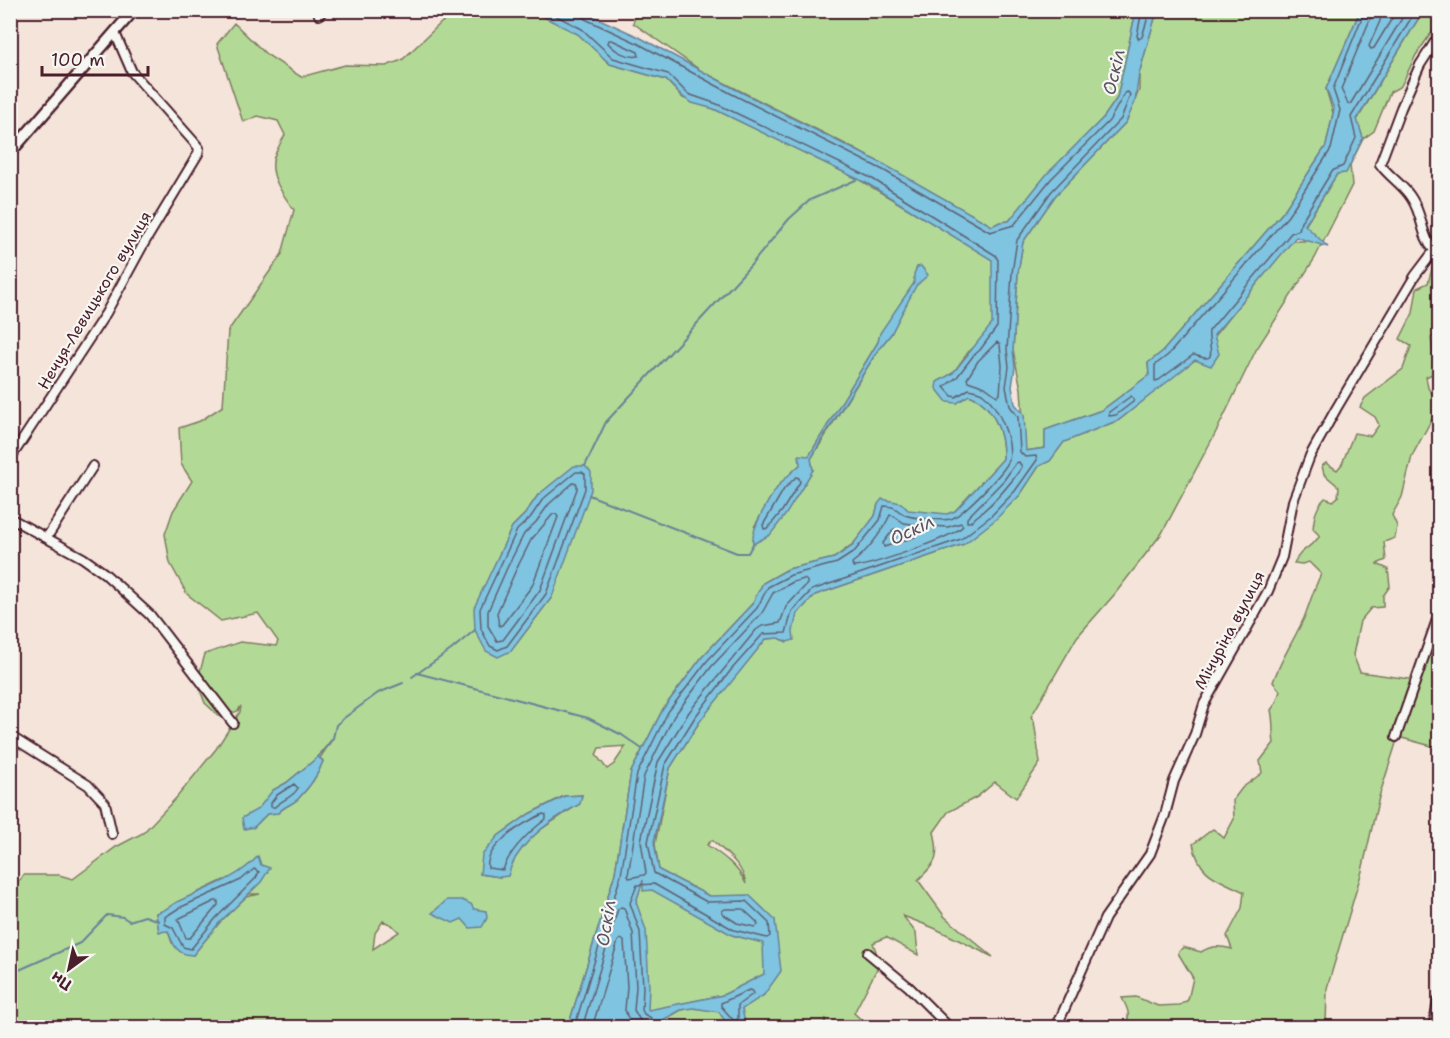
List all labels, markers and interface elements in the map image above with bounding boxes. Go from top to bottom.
scale bar [42,39,148,77]
water label: Оскіл [1097,47,1131,97]
text: 100 m [51,48,105,72]
street label: Нечуя-Левицького вулиця [33,207,156,393]
water label: Оскіл [886,509,938,551]
street label: Мічуріна вулиця [1189,567,1270,693]
water label: Оскіл [591,898,621,948]
north arrow [39,939,99,999]
text: Пн [47,967,76,996]

